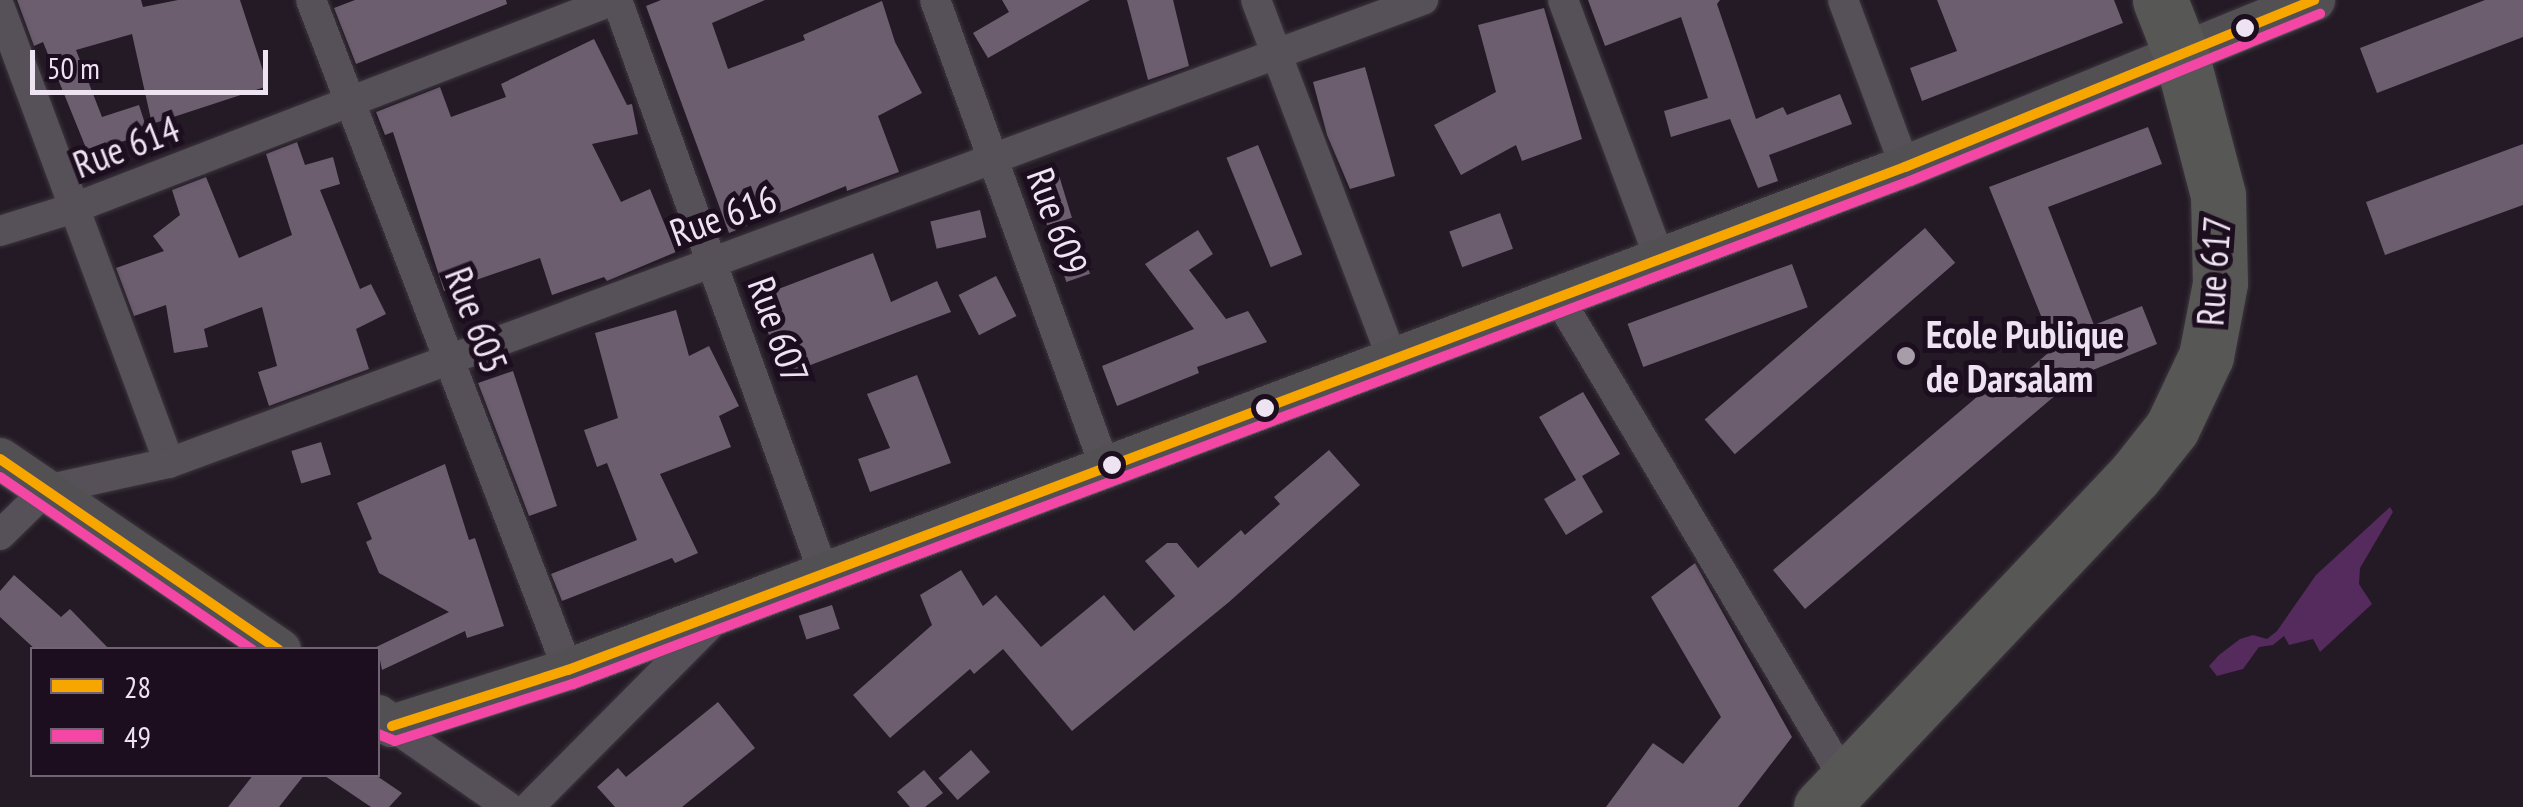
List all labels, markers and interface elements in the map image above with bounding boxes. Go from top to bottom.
unlabelled marker [2235,18,2255,38]
scale bar [35,30,272,92]
text: 50 m [47,48,100,87]
street label: Rue 614 [67,105,185,187]
street label: Rue 609 [1018,162,1098,280]
street label: Rue 616 [664,175,782,255]
street label: Rue 617 [2186,215,2240,327]
street label: Rue 605 [436,261,518,379]
street label: Rue 607 [739,271,819,389]
place label: Ecole Publique de Darsalam [1926,311,2124,400]
marker: Ecole Publique de Darsalam [1895,345,1917,367]
unlabelled marker [1255,398,1275,418]
unlabelled marker [1102,455,1122,475]
legend [30,647,380,777]
text: 28 [124,667,151,706]
text: 49 [124,717,151,756]

